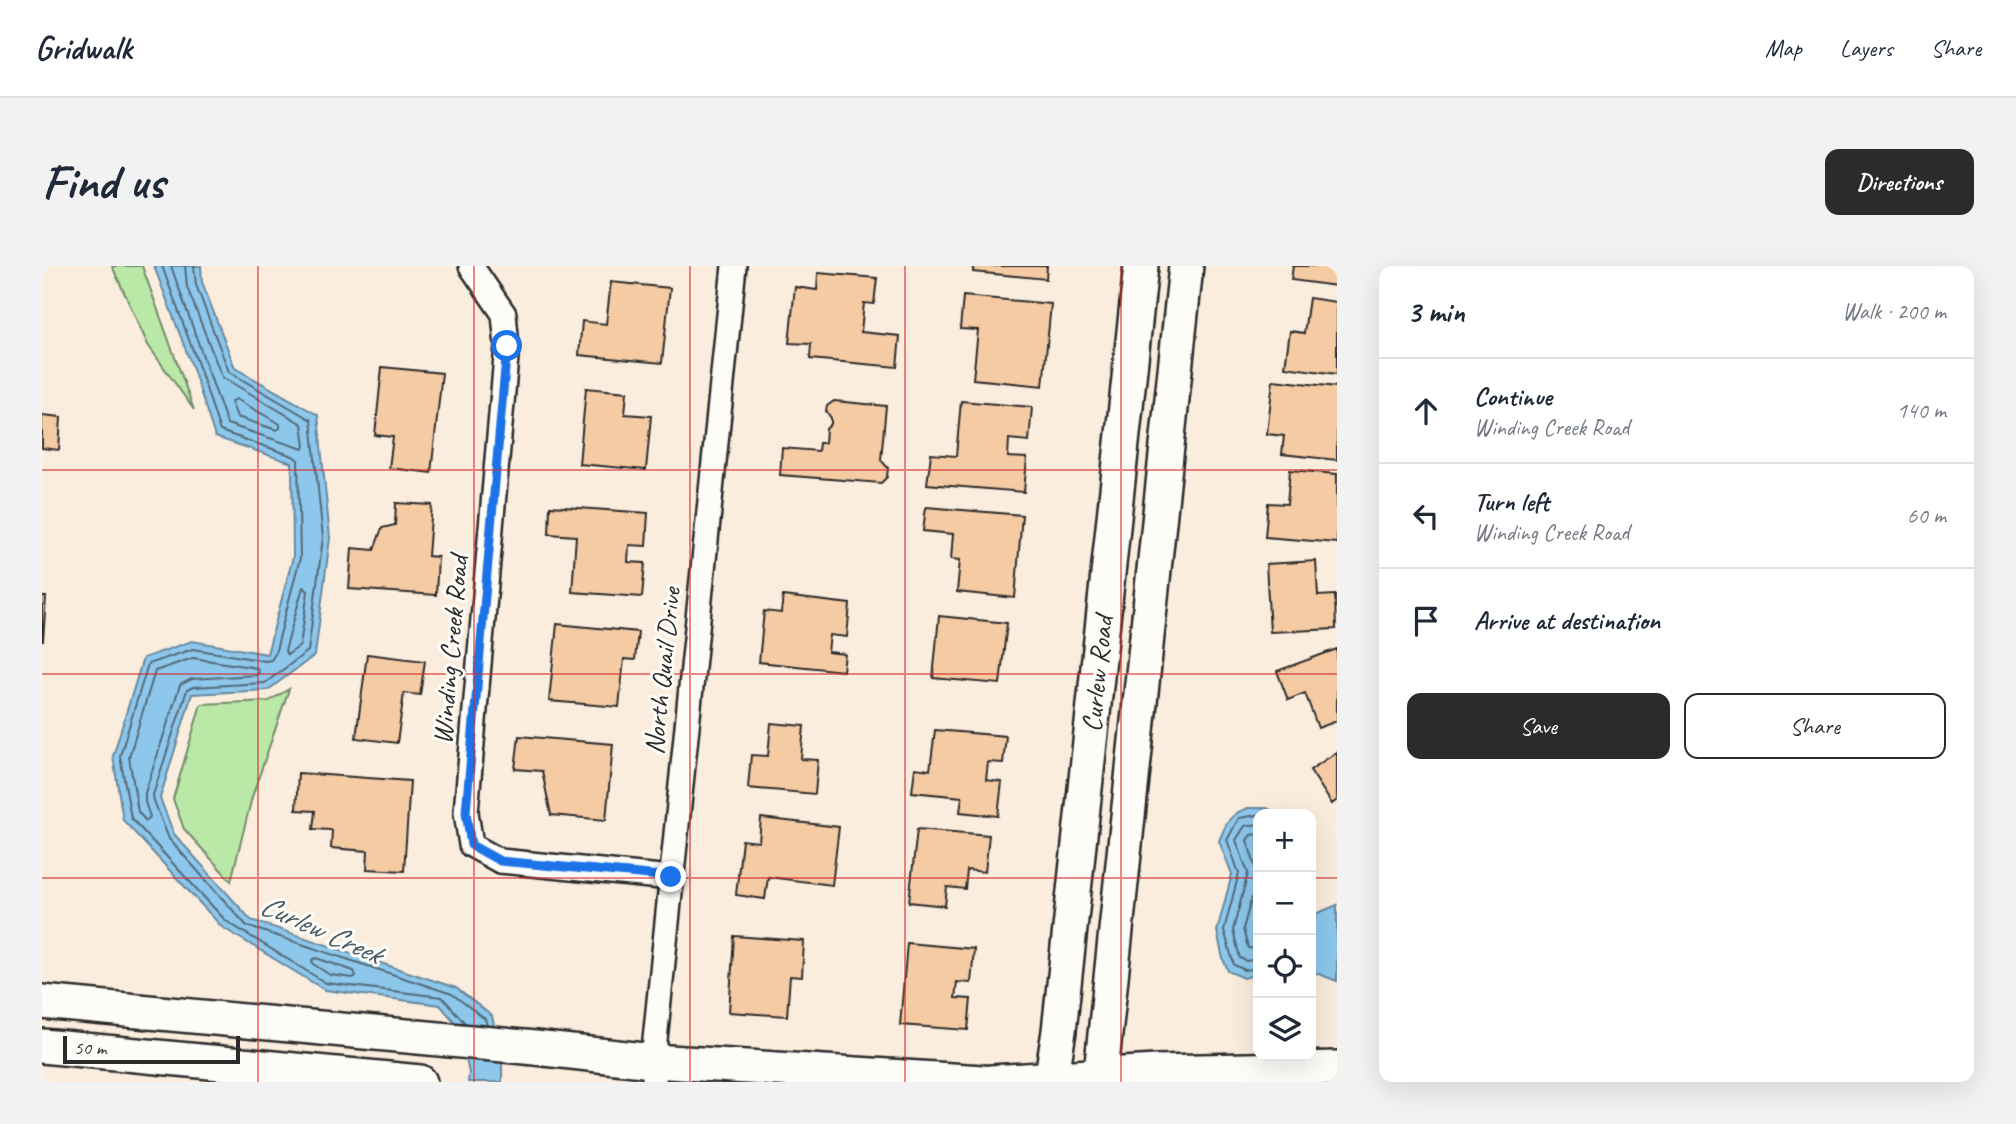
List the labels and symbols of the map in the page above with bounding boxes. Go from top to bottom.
route start [491,330,522,361]
street label: Winding Creek Road [424,550,476,746]
street label: North Quail Drive [636,584,688,756]
street label: Curlew Road [1074,610,1121,734]
route end [655,861,686,892]
water label: Curlew Creek [254,885,392,975]
scale bar [63,1033,240,1065]

